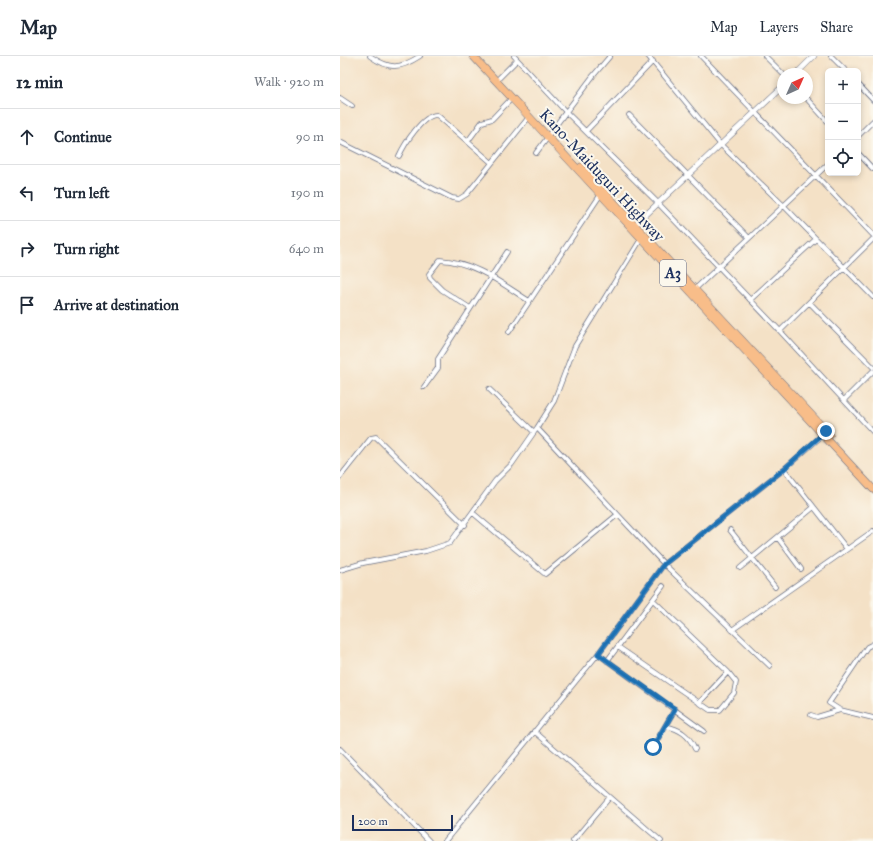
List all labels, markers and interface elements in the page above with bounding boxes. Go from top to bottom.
text: Map [20,16,57,39]
text: Map [710,19,738,36]
text: Layers [760,19,798,36]
text: Share [820,19,853,36]
north arrow [777,68,813,104]
map controls [825,68,861,176]
button: + [825,68,861,104]
text: 12 min [16,72,63,93]
text: Walk · 920 m [254,74,324,90]
button: − [825,104,861,140]
street label: Kano-Maiduguri Highway [535,105,669,246]
icon: ahead [16,126,38,148]
text: Continue [54,128,112,146]
text: 90 m [296,129,324,145]
button: locate [825,140,861,176]
icon: left [16,182,38,204]
text: Turn left [54,184,110,202]
text: 190 m [291,185,324,201]
icon: right [16,238,38,260]
text: Turn right [54,240,119,258]
text: 640 m [289,241,324,257]
road number: A3 [660,260,686,286]
icon: arrive [16,294,38,316]
text: Arrive at destination [54,296,179,314]
route end [817,422,835,440]
route start [644,738,662,756]
scale bar [352,813,453,832]
text: 200 m [358,815,388,828]

